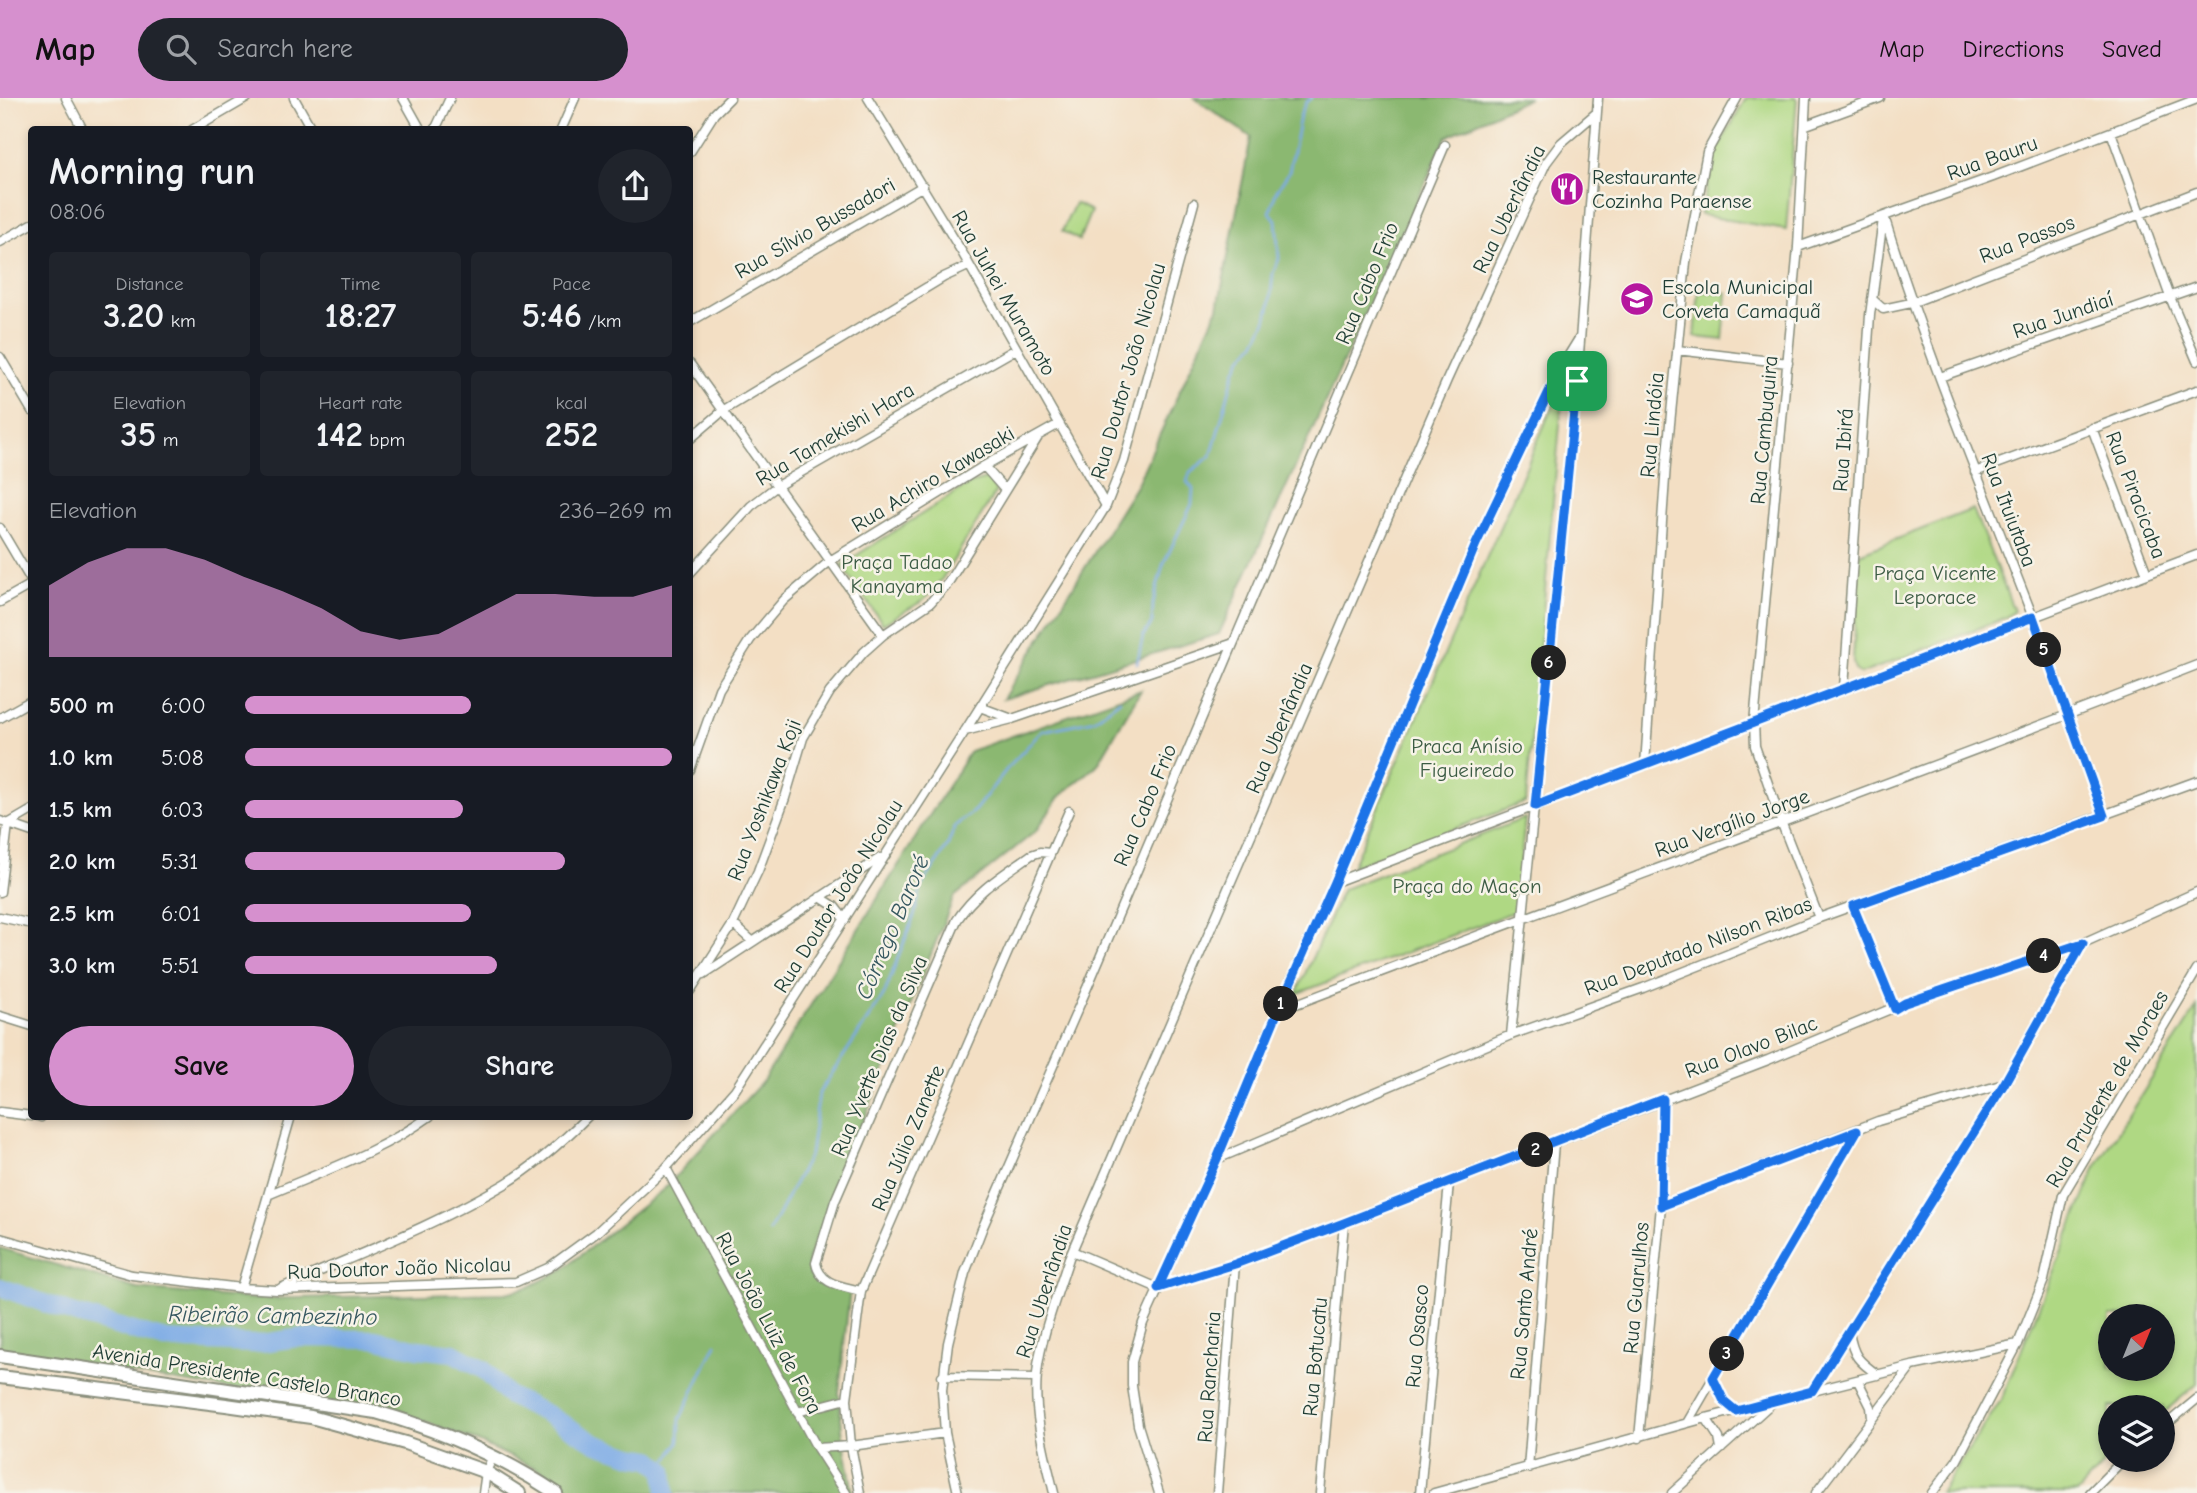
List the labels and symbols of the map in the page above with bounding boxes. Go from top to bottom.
street label: Rua Bauru [1943,131,2041,185]
street label: Rua Uberlândia [1468,141,1550,277]
place label: Restaurante Cozinha Paraense [1592,165,1752,213]
restaurant icon: Restaurante Cozinha Paraense [1548,170,1586,208]
street label: Rua Sílvio Bussadori [731,172,899,284]
street label: Rua Juhei Muramoto [947,206,1061,380]
street label: Rua Passos [1976,210,2078,268]
street label: Rua Cabo Frio [1330,218,1404,348]
street label: Rua Doutor João Nicolau [1086,260,1170,482]
place label: Escola Municipal Corveta Camaquã [1662,275,1821,323]
school or university icon: Escola Municipal Corveta Camaquã [1618,280,1656,318]
street label: Rua Jundiaí [2010,287,2117,343]
pin [1547,351,1607,411]
street label: Rua Cambuquira [1746,355,1782,505]
street label: Rua Lindóia [1635,371,1669,479]
street label: Rua Tamekishi Hara [752,377,918,491]
street label: Rua Ibirá [1828,407,1858,493]
street label: Rua Achiro Kawasaki [847,421,1019,537]
street label: Rua Piracicaba [2101,428,2171,562]
street label: Rua Ituiutaba [1976,450,2042,570]
park label: Praça Tadao Kanayama [841,550,953,598]
park label: Praça Vicente Leporace [1874,561,1996,609]
pin: 5 [2026,632,2062,668]
pin: 6 [1532,646,1566,680]
street label: Rua Uberlândia [1241,659,1317,797]
street label: Rua Yoshikawa Koji [722,716,806,884]
park label: Praca Anísio Figueiredo [1411,734,1523,782]
street label: Rua Cabo Frio [1108,740,1182,870]
street label: Rua Vergílio Jorge [1651,784,1813,862]
street label: Rua Doutor João Nicolau [769,795,907,997]
water label: Córrego Baroré [850,851,935,1003]
park label: Praça do Maçon [1392,874,1542,898]
street label: Rua Deputado Nilson Ribas [1581,891,1815,1001]
pin: 4 [2026,938,2062,974]
street label: Rua Yvette Dias da Silva [826,952,932,1160]
pin: 1 [1264,986,1298,1021]
street label: Rua Prudente de Moraes [2041,986,2173,1192]
street label: Rua Olavo Bilac [1681,1011,1821,1083]
street label: Rua Júlio Zanette [866,1061,950,1215]
pin: 2 [1518,1132,1554,1168]
street label: Rua Uberlândia [1011,1221,1077,1361]
street label: Rua Guarulhos [1618,1221,1654,1355]
street label: Rua Santo André [1505,1227,1543,1381]
street label: Rua João Luiz de Fora [711,1228,827,1418]
street label: Rua Doutor João Nicolau [287,1252,511,1284]
street label: Rua Osasco [1401,1283,1433,1389]
street label: Rua Botucatu [1298,1296,1332,1418]
water label: Ribeirão Cambezinho [168,1300,378,1331]
north arrow [2098,1304,2175,1381]
street label: Rua Rancharia [1192,1310,1226,1444]
pin: 3 [1710,1336,1744,1372]
street label: Avenida Presidente Castelo Branco [91,1339,403,1411]

